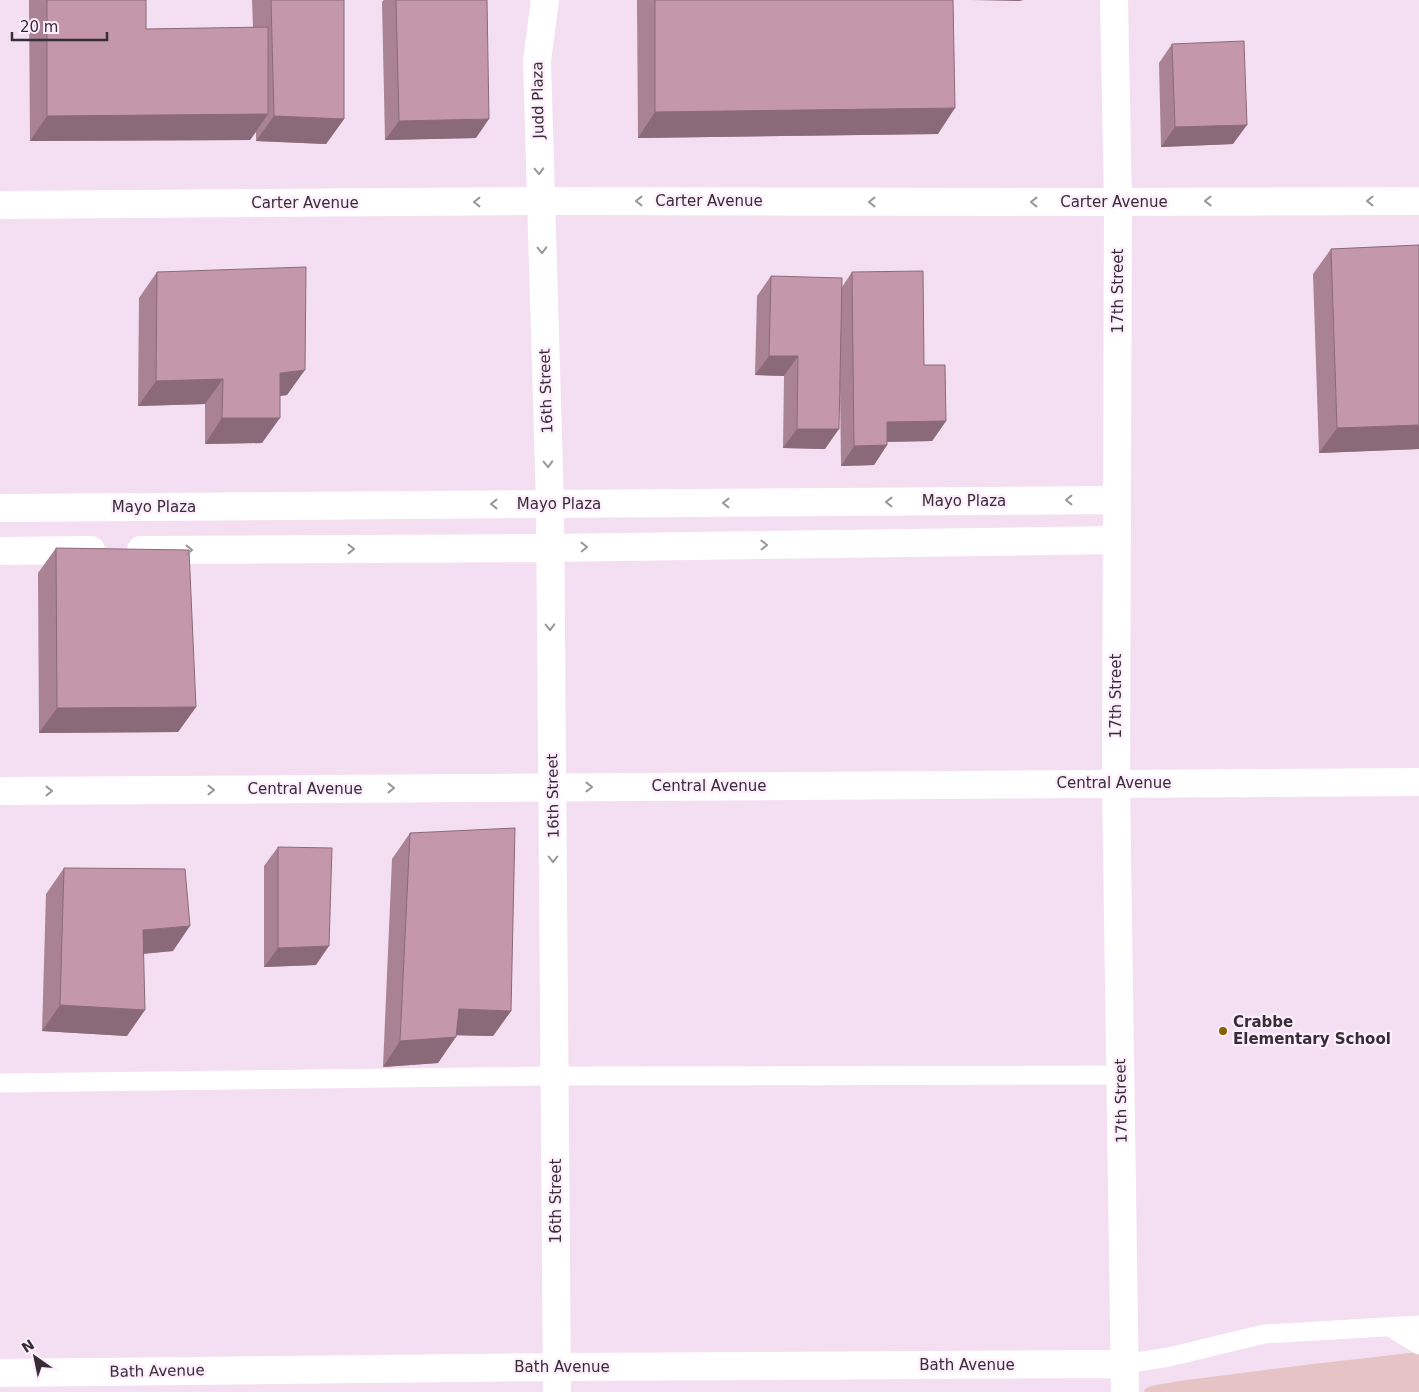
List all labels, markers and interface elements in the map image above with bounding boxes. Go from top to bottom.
scale bar [12,10,108,42]
text: 20 m [20,18,58,36]
street label: Judd Plaza [528,61,548,140]
one-way arrow [534,167,545,175]
street label: Carter Avenue [655,192,763,210]
street label: Carter Avenue [1060,193,1168,211]
street label: Carter Avenue [251,194,359,212]
one-way arrow [473,196,481,207]
one-way arrow [635,196,643,206]
one-way arrow [1204,196,1212,206]
one-way arrow [1366,196,1374,206]
one-way arrow [868,197,876,207]
one-way arrow [1030,197,1038,207]
one-way arrow [537,246,547,254]
street label: 17th Street [1109,248,1127,333]
street label: 16th Street [536,348,556,434]
one-way arrow [543,461,554,469]
street label: Mayo Plaza [922,492,1006,510]
street label: Mayo Plaza [517,495,601,513]
one-way arrow [1064,495,1072,505]
one-way arrow [884,496,892,507]
street label: Mayo Plaza [112,498,196,516]
one-way arrow [722,498,730,508]
one-way arrow [489,499,497,509]
one-way arrow [760,540,768,550]
one-way arrow [580,542,588,553]
one-way arrow [348,544,355,554]
one-way arrow [185,545,193,555]
one-way arrow [545,623,556,631]
street label: 17th Street [1107,653,1125,738]
street label: 16th Street [543,753,563,839]
street label: Central Avenue [1056,774,1172,792]
street label: Central Avenue [651,777,767,795]
street label: Central Avenue [247,780,363,798]
one-way arrow [585,782,593,792]
one-way arrow [387,783,395,794]
one-way arrow [208,785,215,795]
one-way arrow [45,786,53,796]
one-way arrow [548,856,558,864]
place label: Crabbe Elementary School [1233,1013,1391,1048]
marker: Crabbe Elementary School [1217,1025,1229,1037]
street label: 17th Street [1111,1058,1131,1144]
street label: 16th Street [547,1158,565,1243]
north arrow [10,1332,60,1382]
text: N [19,1336,37,1356]
street label: Bath Avenue [919,1356,1015,1374]
street label: Bath Avenue [514,1358,610,1376]
street label: Bath Avenue [109,1361,205,1381]

